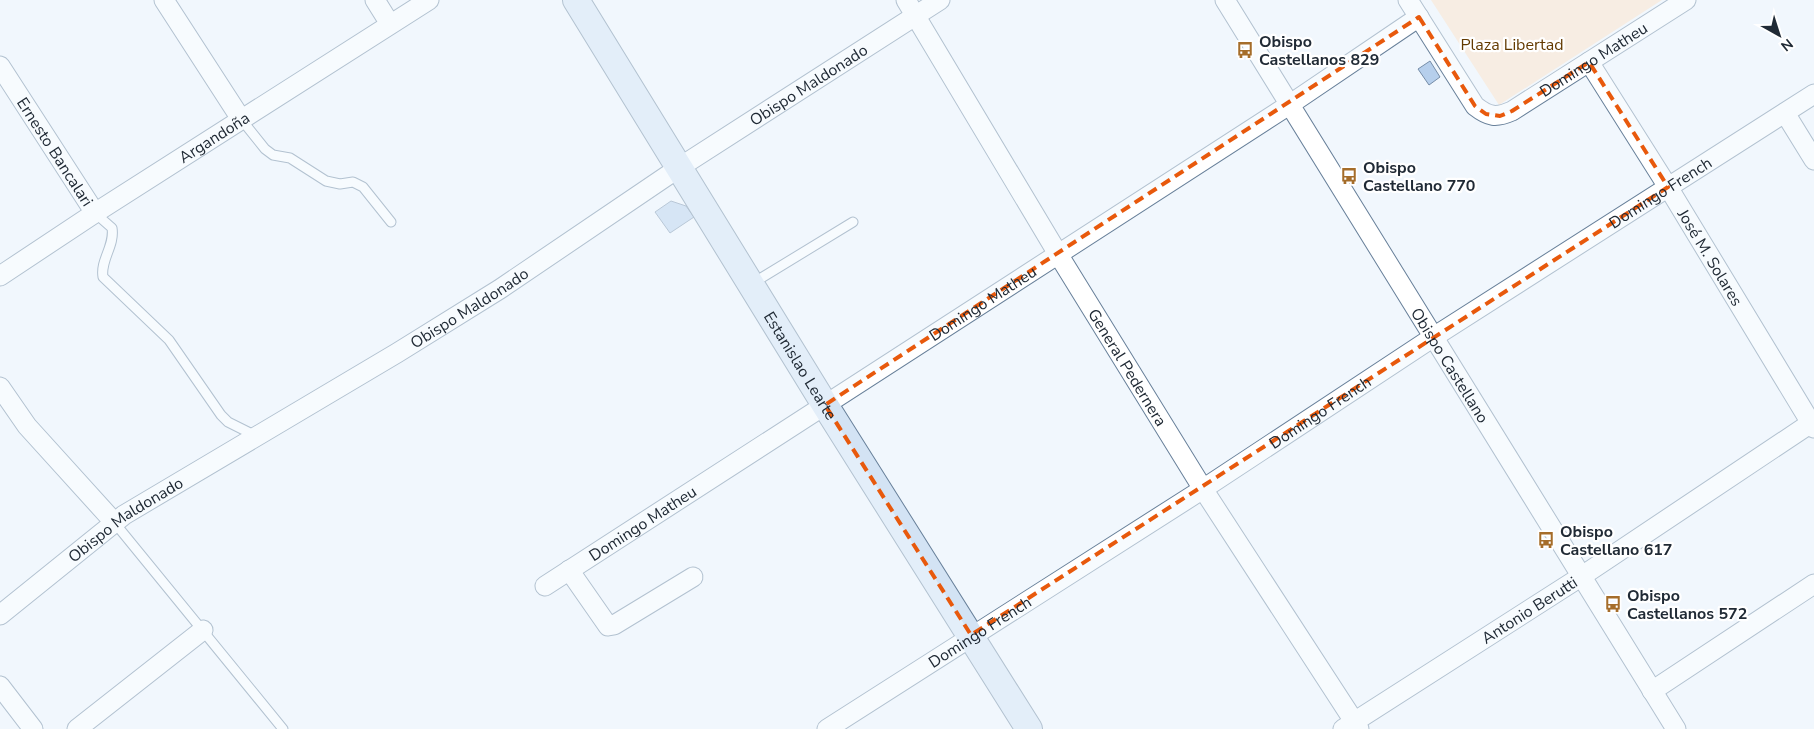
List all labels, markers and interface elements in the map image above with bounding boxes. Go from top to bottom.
north arrow [1754,10,1804,60]
street label: Domingo Matheu [1536,17,1652,103]
place label: Obispo Castellanos 829 [1259,31,1379,71]
park label: Plaza Libertad [1460,34,1564,56]
text: N [1777,34,1797,55]
street label: Obispo Maldonado [746,39,872,131]
bus stop icon: Obispo Castellanos 829 [1235,40,1255,60]
street label: Ernesto Bancalari [11,93,98,211]
street label: Argandoña [175,107,254,169]
street label: Domingo French [1605,152,1716,234]
place label: Obispo Castellano 770 [1363,157,1475,197]
bus stop icon: Obispo Castellano 770 [1339,166,1359,186]
street label: José M. Solares [1671,204,1748,310]
street label: Domingo Matheu [925,261,1041,347]
street label: Obispo Maldonado [406,263,533,354]
street label: Obispo Castellano [1405,304,1494,428]
street label: General Pedernera [1082,305,1172,431]
street label: Estanislao Learte [758,308,842,424]
street label: Domingo French [1265,371,1376,454]
street label: Obispo Maldonado [64,472,188,568]
street label: Domingo Matheu [585,481,701,567]
place label: Obispo Castellano 617 [1560,521,1672,561]
bus stop icon: Obispo Castellano 617 [1536,530,1556,550]
street label: Antonio Berutti [1477,572,1582,650]
place label: Obispo Castellanos 572 [1627,585,1747,625]
street label: Domingo French [924,591,1036,673]
bus stop icon: Obispo Castellanos 572 [1603,594,1623,614]

